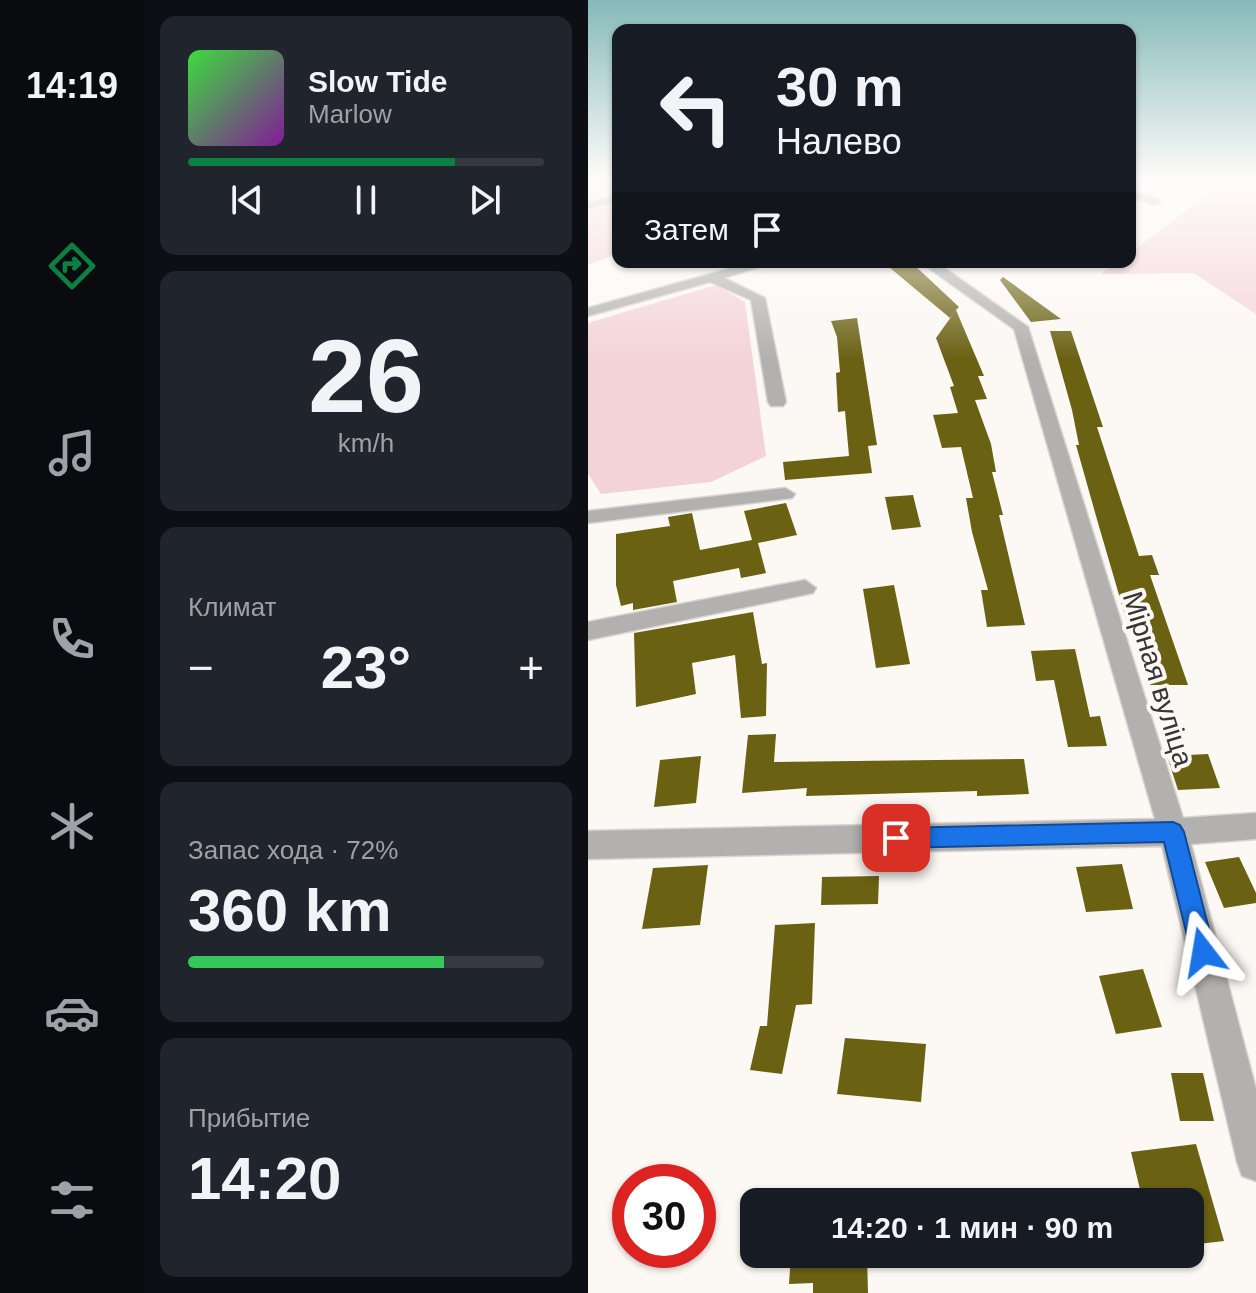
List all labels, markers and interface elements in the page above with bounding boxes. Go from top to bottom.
text: 30 m [776,55,904,118]
icon: left [644,56,748,160]
text: 14:19 [26,65,118,106]
text: Slow Tide [308,65,447,98]
text: Marlow [308,99,392,129]
text: Налево [776,121,902,162]
icon: previous [225,178,269,222]
icon: pause [344,178,388,222]
icon: next [463,178,507,222]
icon: arrive [745,208,789,252]
text: Затем [644,213,729,246]
icon: directions [44,238,100,294]
text: 26 [308,318,424,434]
icon: music [44,425,100,481]
text: km/h [338,428,394,458]
street label: Мірная вуліца [1117,588,1199,770]
text: Климат [188,592,277,622]
icon: phone [44,611,100,667]
text: 23° [321,634,411,701]
text: − [188,643,214,692]
text: + [518,643,544,692]
icon: climate [44,798,100,854]
pin [862,804,930,872]
icon: arrive [874,816,918,860]
text: Запас хода · 72% [188,835,398,865]
text: 360 km [188,877,392,944]
position arrow [1161,910,1245,994]
icon: car [44,985,100,1041]
text: Прибытие [188,1103,310,1133]
text: 14:20 [188,1145,341,1212]
speed limit sign: 30 [612,1164,716,1268]
icon: filters [44,1172,100,1228]
text: 14:20 · 1 мин · 90 m [831,1211,1113,1244]

